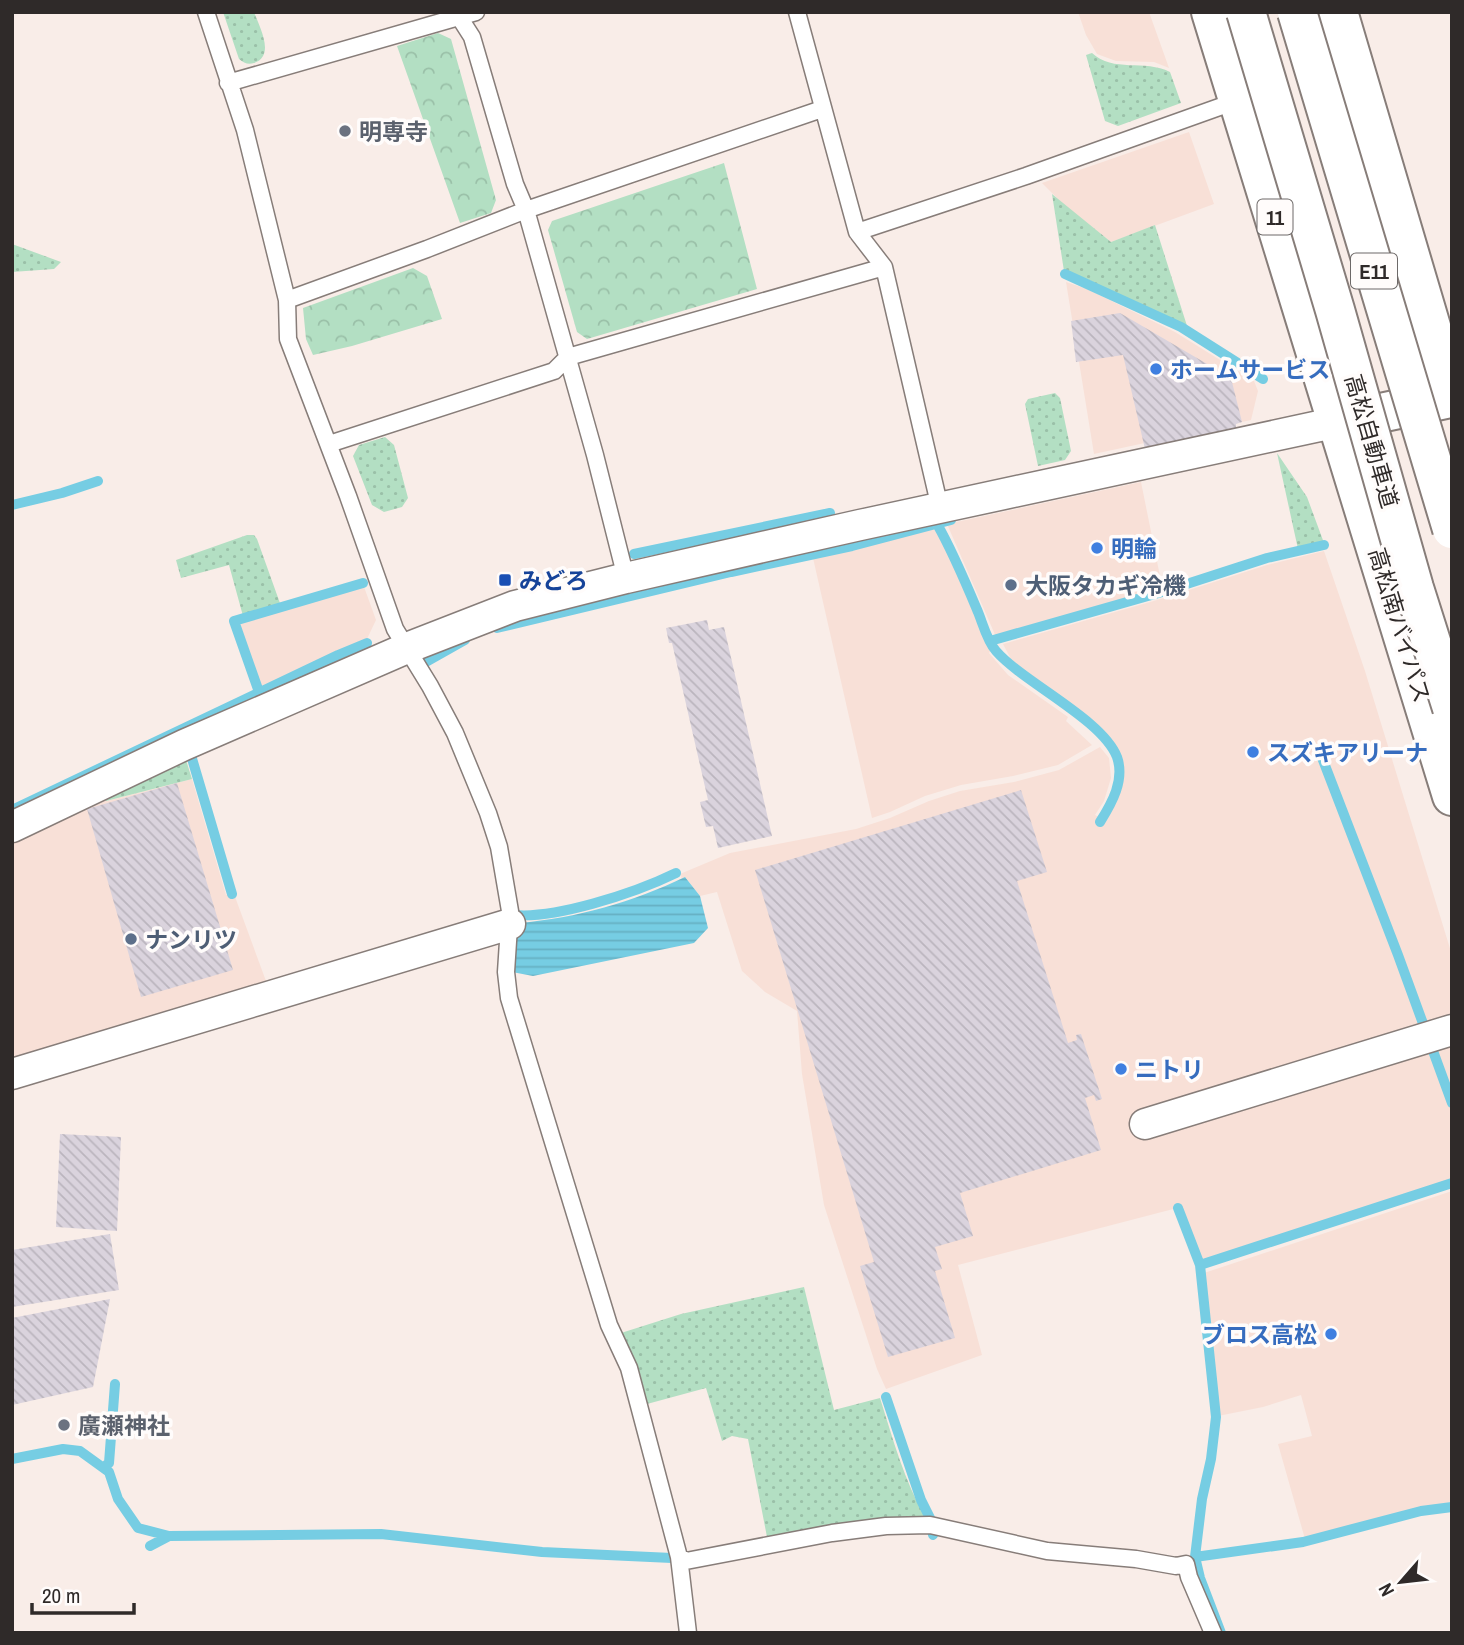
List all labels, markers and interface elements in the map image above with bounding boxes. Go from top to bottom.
place label: 明専寺 [359,116,428,147]
marker: 明専寺 [337,123,353,139]
road number: 11 [1258,200,1292,234]
road number: E11 [1351,254,1397,288]
place label: ホームサービス [1170,354,1330,385]
marker: ホームサービス [1148,361,1164,377]
street label: 高松自動車道 [1338,370,1406,512]
place label: 明輪 [1111,533,1157,564]
marker: 明輪 [1089,540,1105,556]
street label: 高松南バイパス [1362,544,1438,706]
place label: みどろ [519,565,588,596]
place label: 大阪タカギ冷機 [1025,570,1186,601]
marker: みどろ [497,572,513,588]
marker: 大阪タカギ冷機 [1003,577,1019,593]
place label: スズキアリーナ [1267,737,1428,768]
marker: スズキアリーナ [1245,744,1261,760]
place label: ナンリツ [145,924,237,955]
marker: ナンリツ [123,931,139,947]
place label: ニトリ [1135,1054,1204,1085]
marker: ニトリ [1113,1061,1129,1077]
place label: ブロス高松 [1202,1319,1317,1350]
marker: ブロス高松 [1323,1326,1339,1342]
place label: 廣瀬神社 [78,1410,170,1441]
marker: 廣瀬神社 [56,1417,72,1433]
north arrow [1366,1547,1436,1617]
scale bar [32,1572,133,1616]
text: N [1372,1579,1400,1601]
text: 20 m [42,1581,80,1610]

